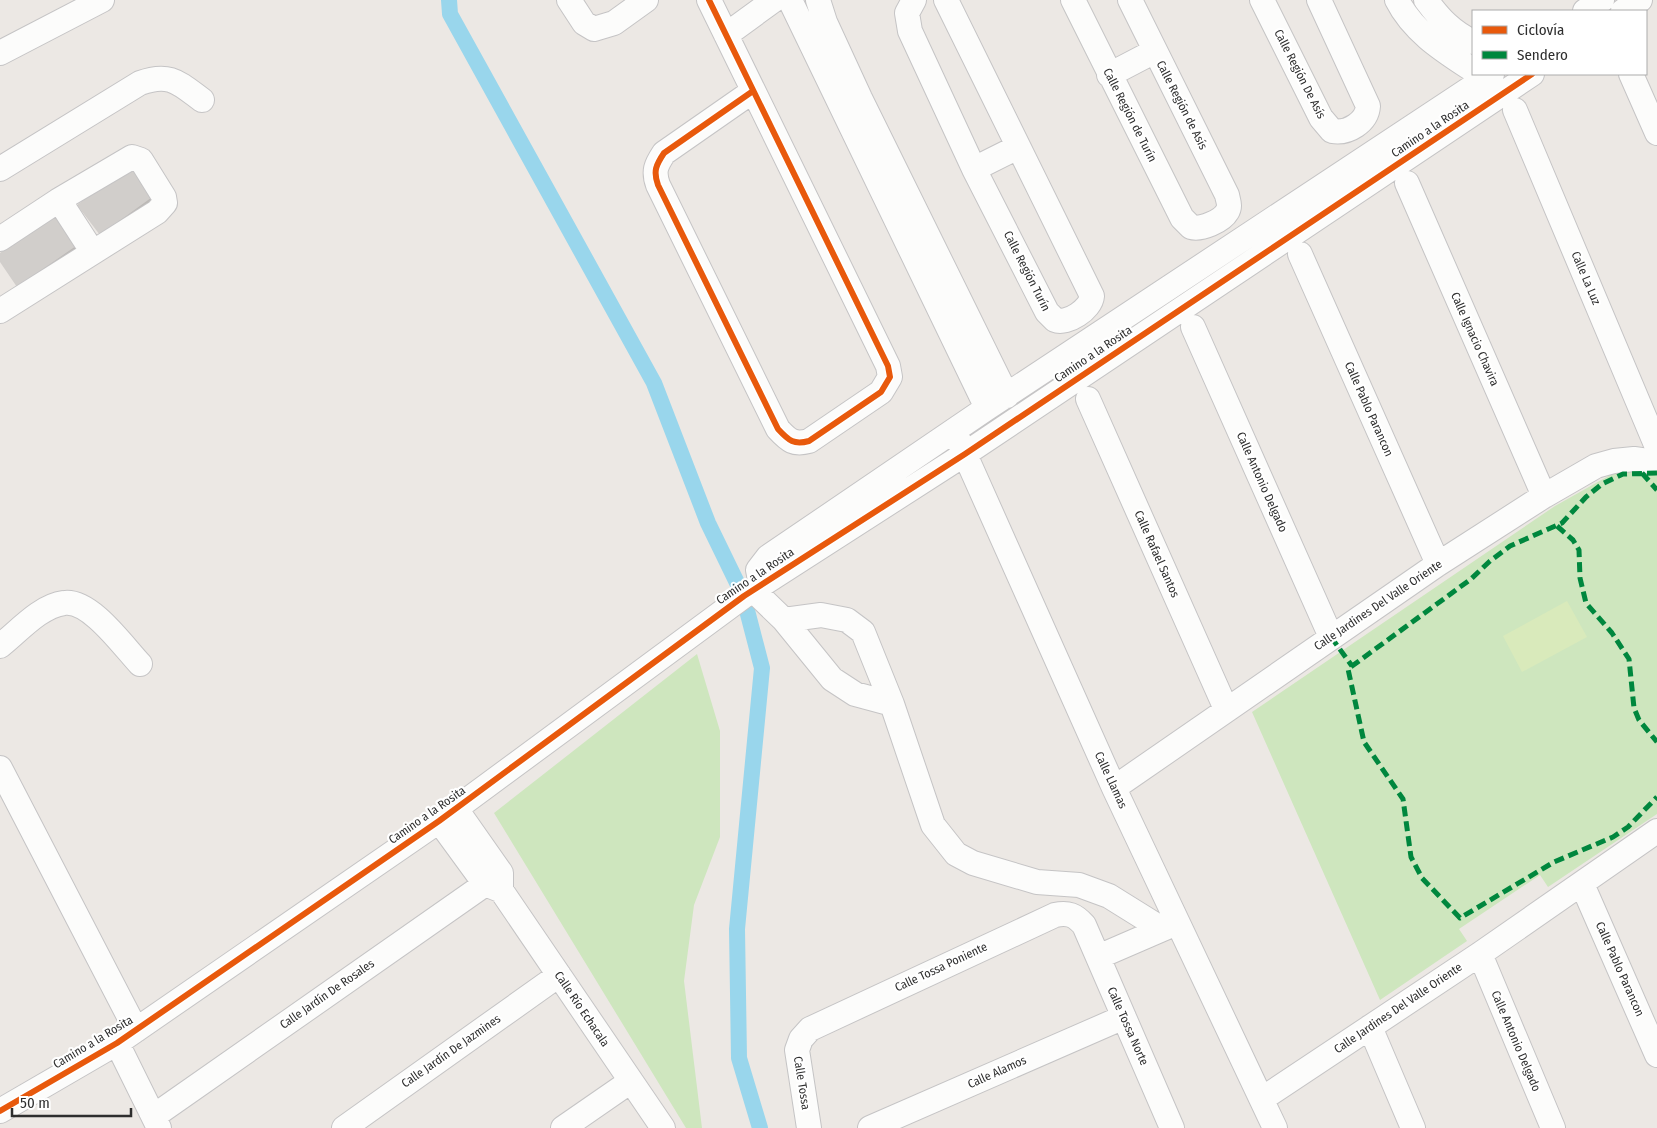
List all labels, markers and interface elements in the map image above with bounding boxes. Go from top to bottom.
legend [1472,10,1647,75]
text: Ciclovía [1517,21,1564,39]
street label: Calle Región De Asís [1271,27,1329,121]
text: Sendero [1517,46,1568,64]
street label: Calle Región de Asís [1154,58,1210,152]
street label: Calle Región de Turín [1100,66,1160,164]
street label: Camino a la Rosita [1389,98,1472,160]
street label: Calle Región Turín [1001,229,1053,313]
street label: Calle La Luz [1568,249,1604,307]
street label: Calle Ignacio Chavira [1448,290,1502,388]
street label: Camino a la Rosita [1052,323,1135,385]
street label: Calle Pablo Parancon [1342,360,1396,458]
street label: Calle Antonio Delgado [1234,430,1290,534]
street label: Calle Rafael Santos [1132,508,1182,600]
street label: Camino a la Rosita [714,545,797,607]
street label: Calle Jardines Del Valle Oriente [1311,557,1445,653]
street label: Calle Llamas [1092,749,1130,811]
street label: Camino a la Rosita [386,783,468,847]
street label: Calle Pablo Parancon [1593,920,1647,1018]
street label: Calle Tossa Poniente [893,939,989,995]
street label: Calle Jardín De Rosales [277,956,377,1032]
street label: Calle Jardines Del Valle Oriente [1331,960,1465,1056]
street label: Calle Río Echacala [552,969,612,1049]
street label: Calle Tossa Norte [1104,985,1152,1067]
street label: Calle Antonio Delgado [1488,989,1544,1093]
street label: Calle Jardín De Jazmines [399,1011,503,1091]
street label: Camino a la Rosita [51,1013,136,1071]
street label: Calle Alamos [965,1053,1029,1091]
street label: Calle Tossa [791,1055,813,1111]
scale bar [12,1086,131,1118]
text: 50 m [20,1094,50,1112]

